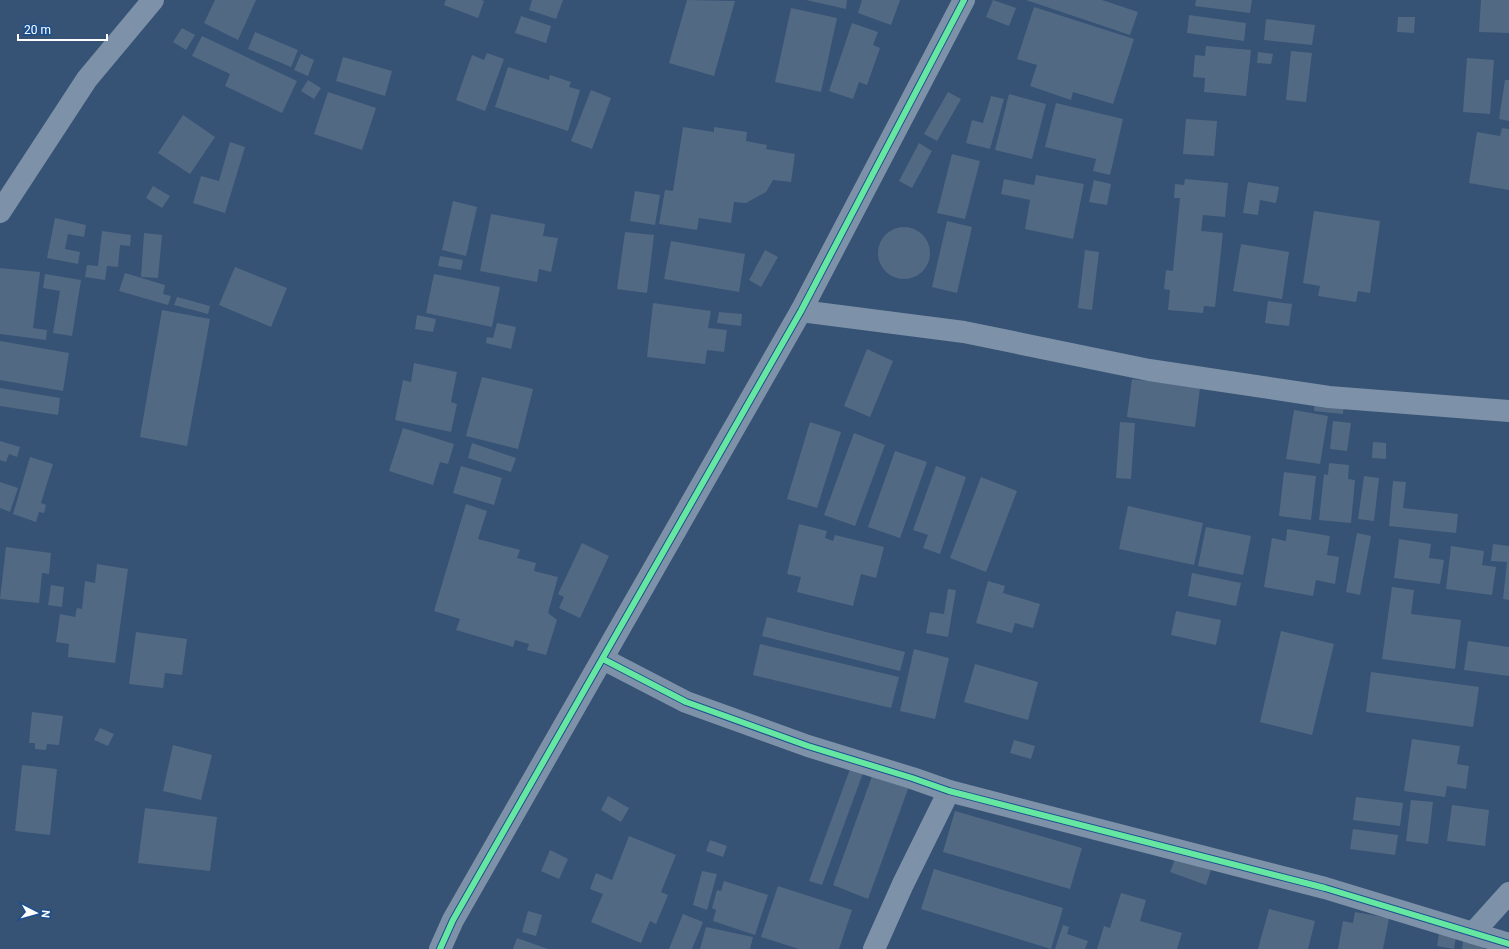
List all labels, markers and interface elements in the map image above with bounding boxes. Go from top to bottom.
scale bar [18,16,107,42]
text: 20 m [24,23,51,37]
north arrow [16,893,56,933]
text: N [39,909,52,919]

